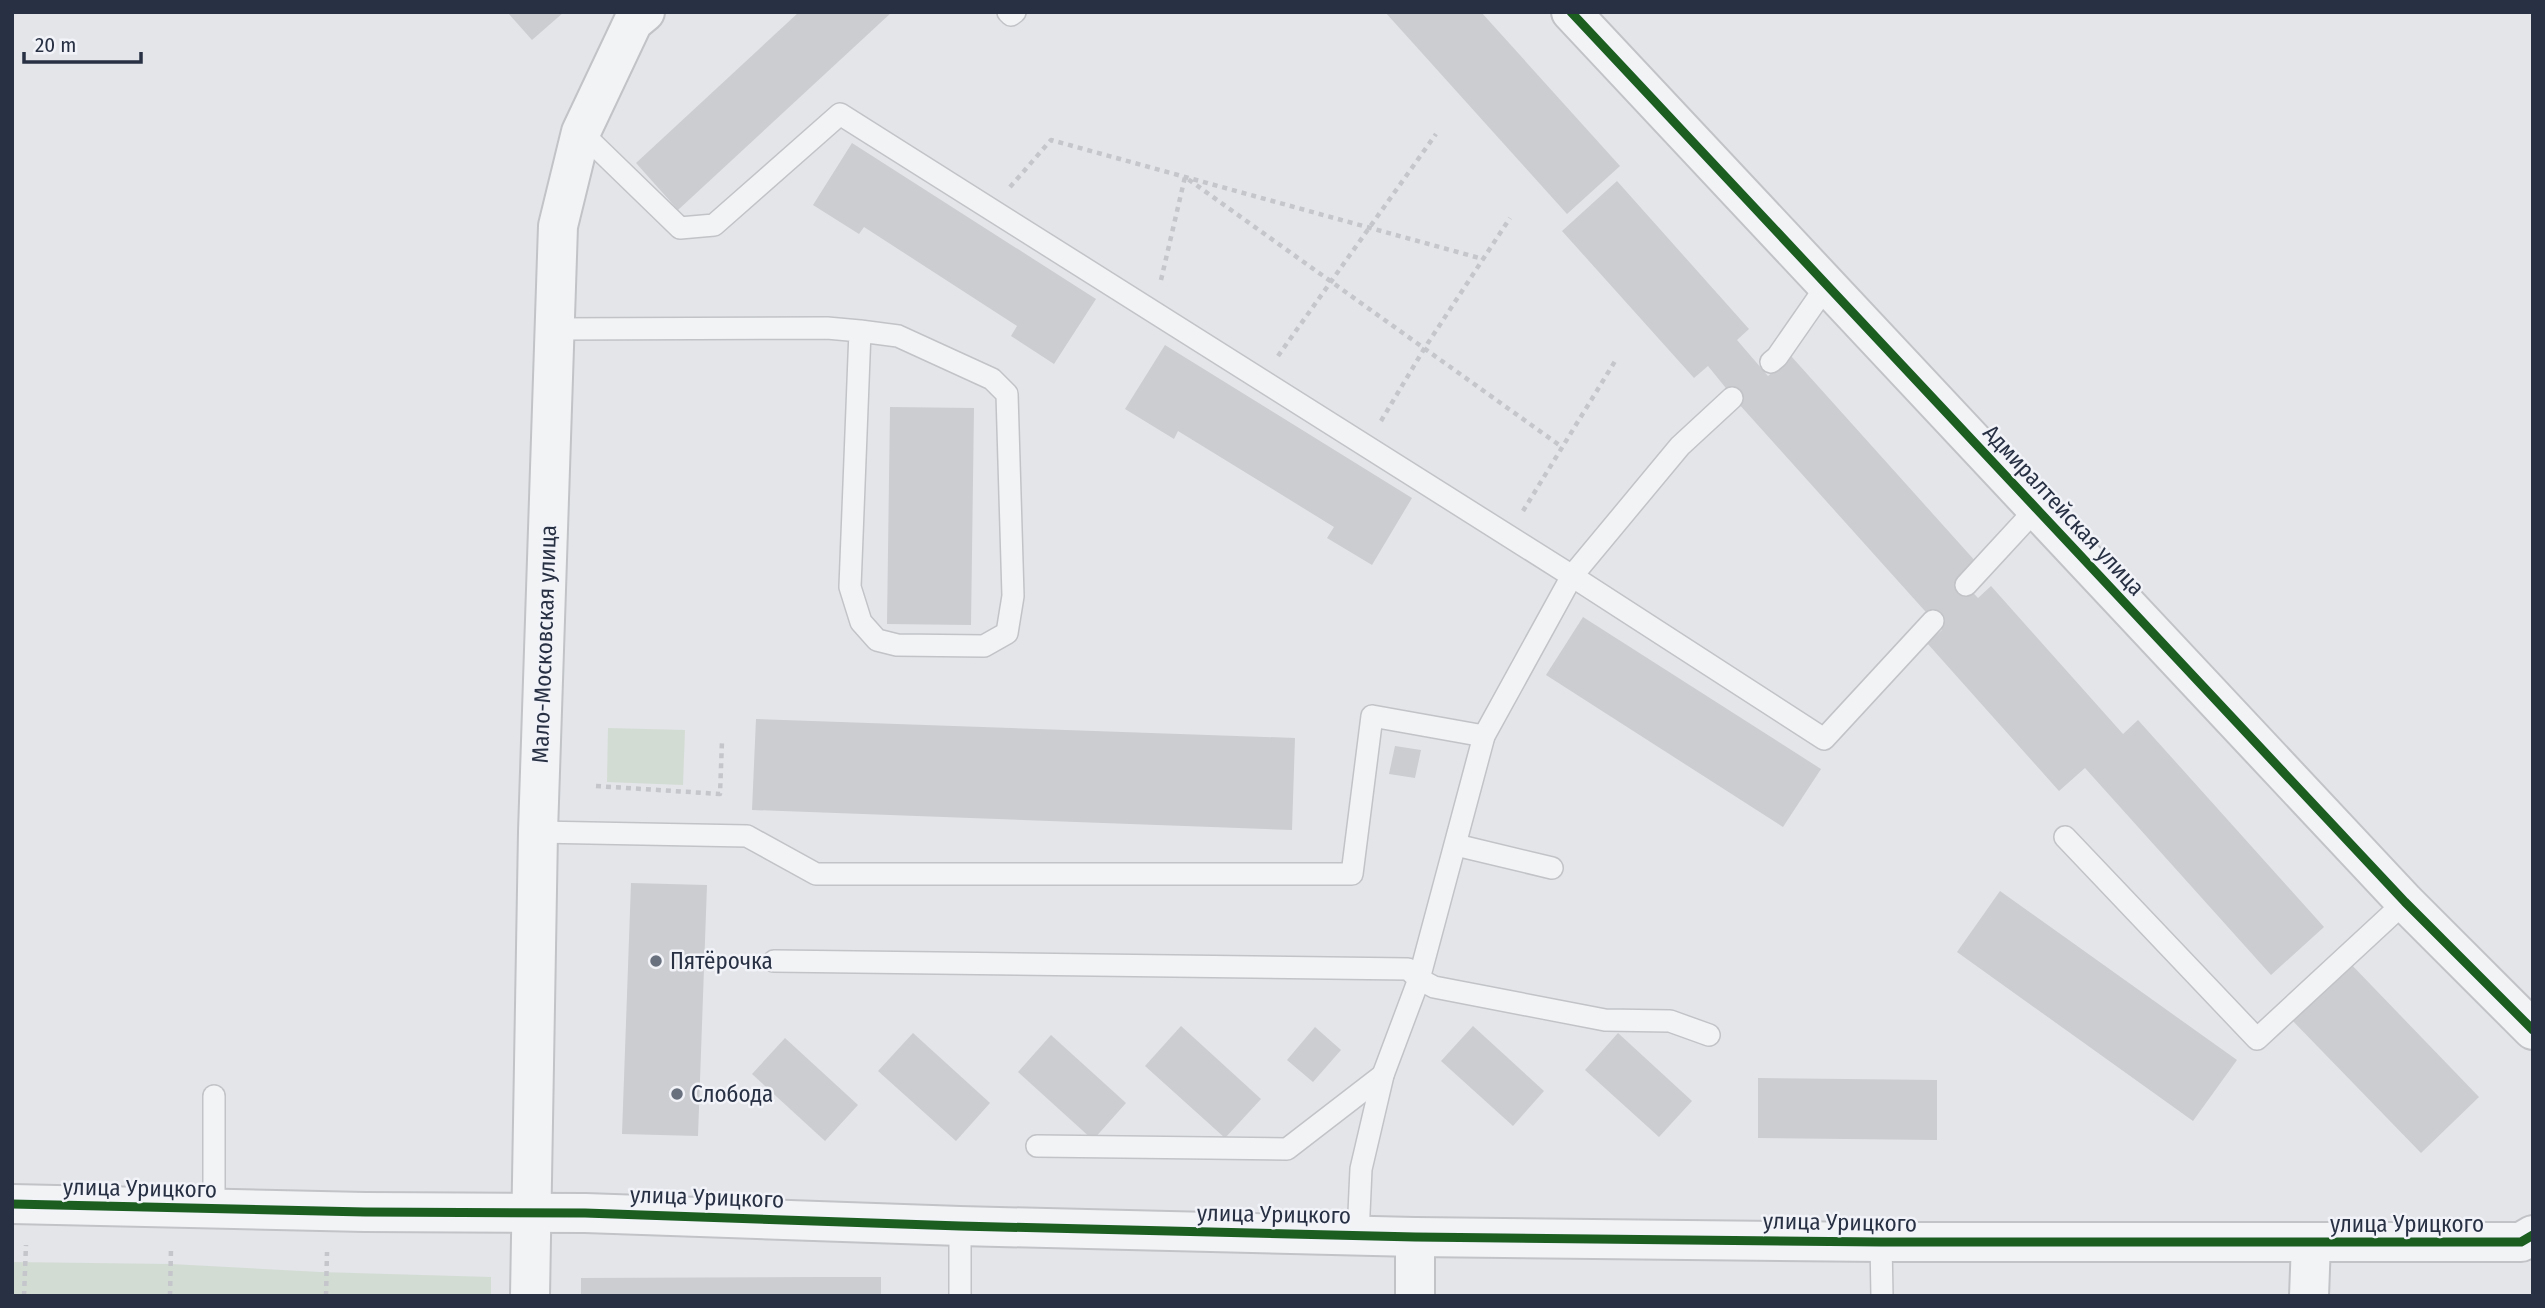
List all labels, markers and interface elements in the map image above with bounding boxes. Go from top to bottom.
scale bar [24,21,142,65]
text: 20 m [35,32,76,58]
street label: Адмиралтейская улица [1977,419,2151,601]
street label: Мало-Московская улица [526,524,562,764]
place label: Пятёрочка [670,947,773,975]
marker: Пятёрочка [648,953,664,969]
place label: Слобода [691,1080,773,1108]
marker: Слобода [669,1086,685,1102]
street label: улица Урицкого [63,1173,217,1203]
street label: улица Урицкого [630,1180,784,1214]
street label: улица Урицкого [1197,1199,1351,1229]
street label: улица Урицкого [1763,1207,1917,1237]
street label: улица Урицкого [2330,1210,2484,1238]

